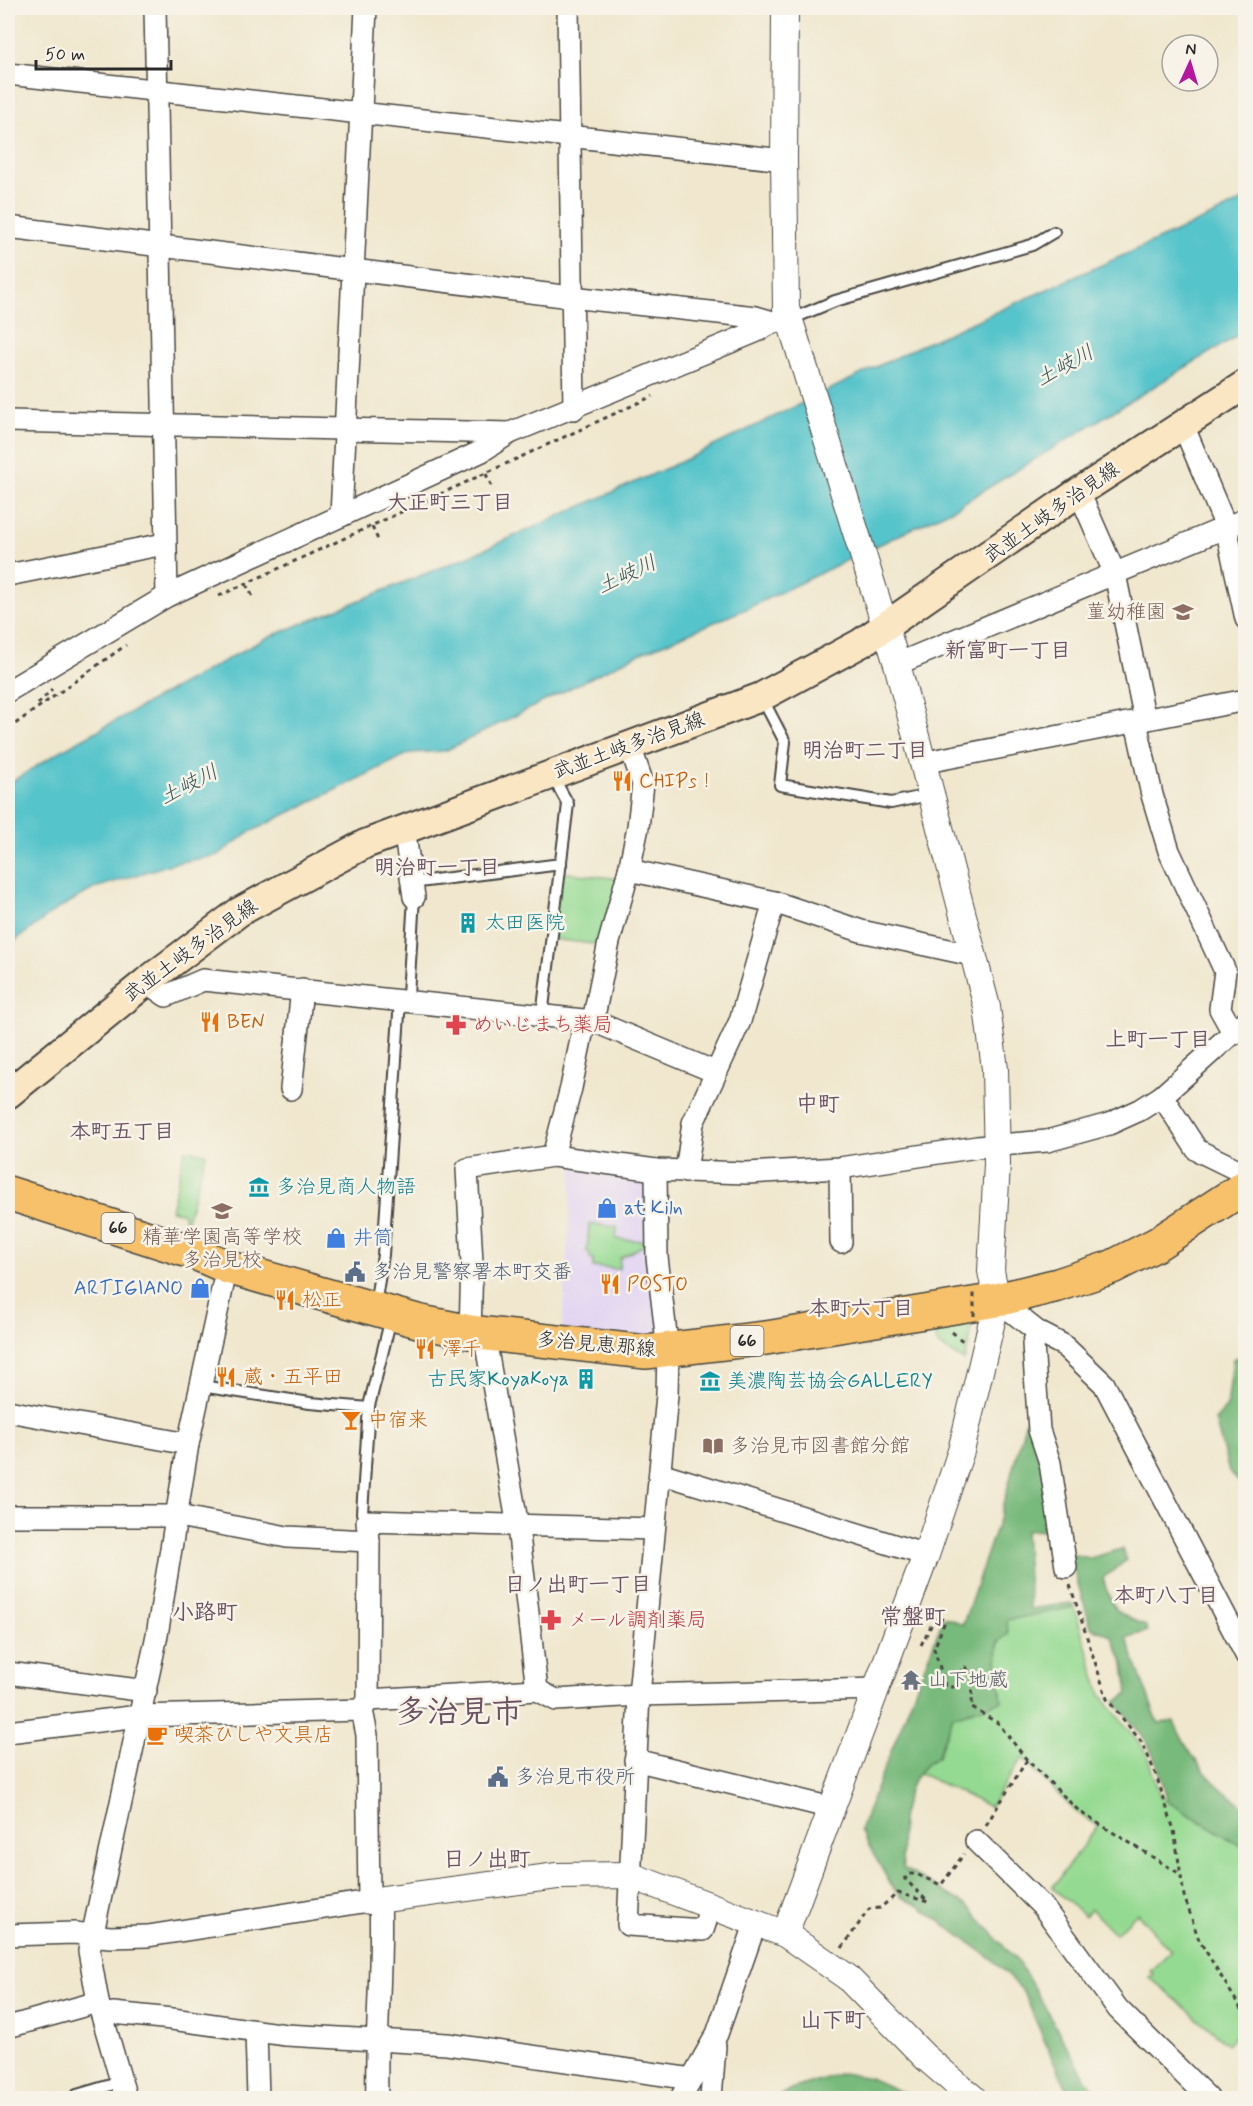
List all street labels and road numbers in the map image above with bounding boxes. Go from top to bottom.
street label: 武並土岐多治見線 [979,456,1125,570]
street label: 武並土岐多治見線 [549,706,709,786]
street label: 武並土岐多治見線 [118,893,264,1009]
road number: 66 [102,1213,134,1243]
street label: 多治見恵那線 [535,1326,657,1364]
road number: 66 [730,1326,764,1356]

